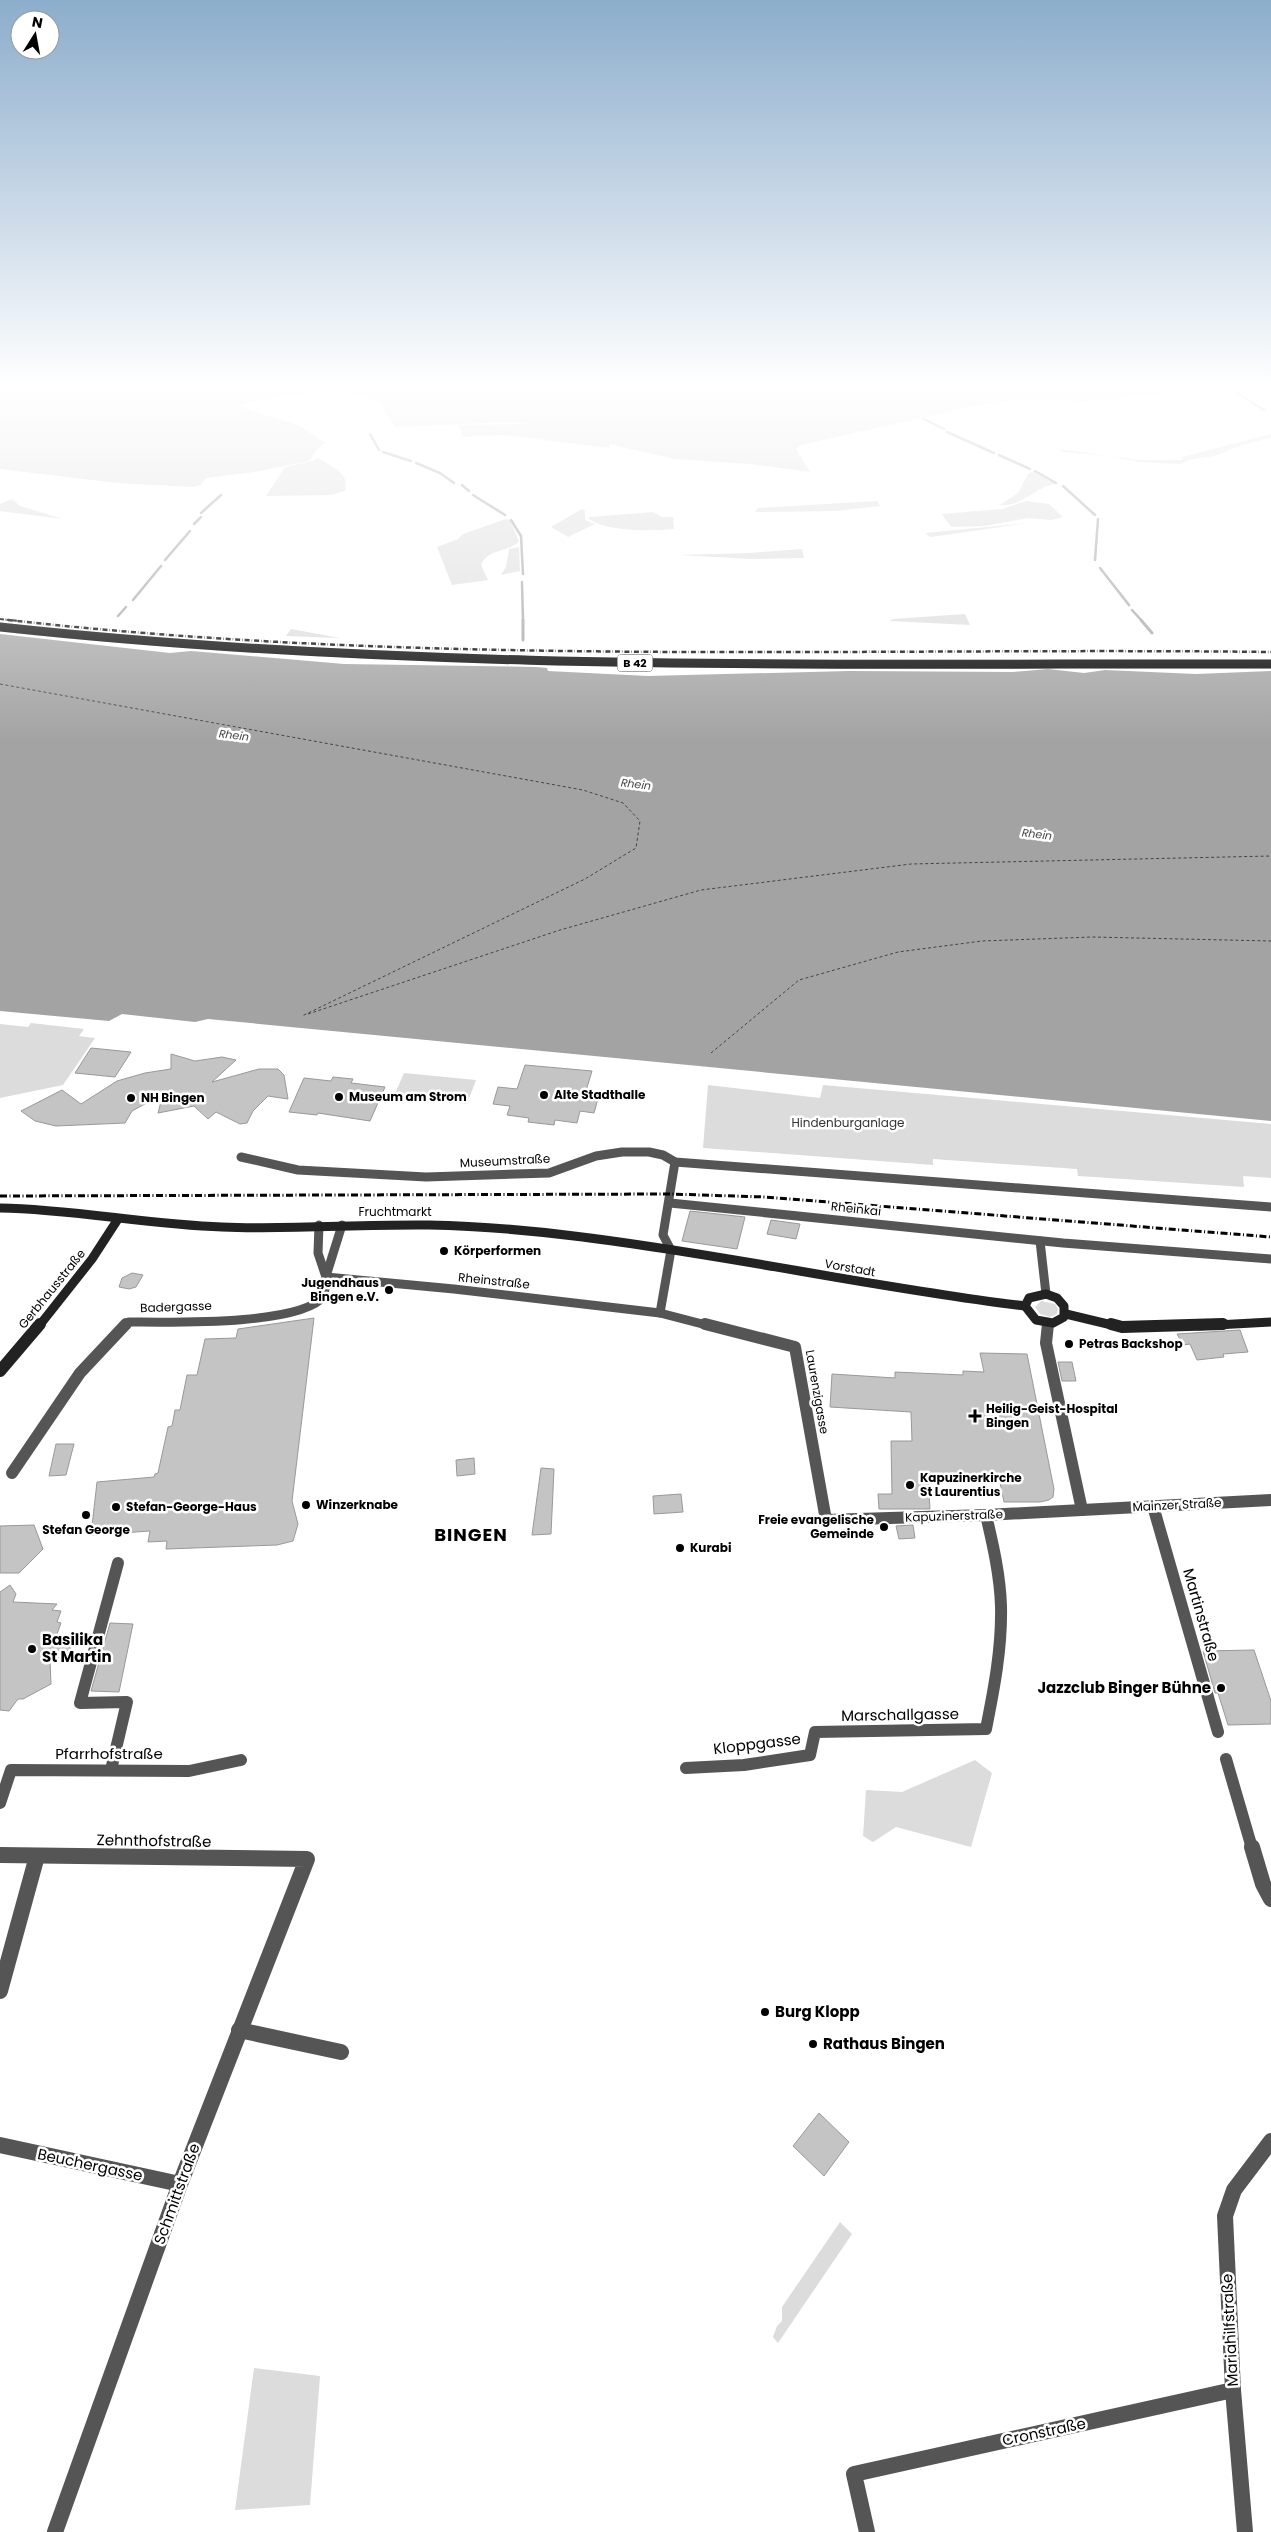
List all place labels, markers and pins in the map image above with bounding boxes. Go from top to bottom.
place label: Alte Stadthalle [554,1086,646,1103]
place label: Museum am Strom [349,1088,467,1105]
place label: NH Bingen [141,1089,205,1106]
marker: Alte Stadthalle [538,1089,550,1101]
marker: Museum am Strom [333,1091,345,1103]
marker: NH Bingen [125,1092,137,1104]
place label: Körperformen [454,1242,541,1259]
marker: Körperformen [438,1245,450,1257]
place label: Jugendhaus Bingen e.V. [301,1274,379,1305]
marker: Jugendhaus Bingen e.V. [383,1284,395,1296]
place label: Petras Backshop [1079,1335,1183,1352]
marker: Petras Backshop [1063,1338,1075,1350]
place label: Heilig-Geist-Hospital Bingen [986,1400,1118,1431]
marker: Heilig-Geist-Hospital Bingen [968,1409,982,1423]
place label: Kapuzinerkirche St Laurentius [920,1469,1022,1500]
marker: Kapuzinerkirche St Laurentius [904,1479,916,1491]
place label: Winzerknabe [316,1496,399,1513]
place label: Stefan-George-Haus [126,1498,257,1515]
marker: Winzerknabe [300,1499,312,1511]
marker: Stefan-George-Haus [110,1501,122,1513]
marker: Stefan George [80,1509,92,1521]
place label: Freie evangelische Gemeinde [758,1511,875,1542]
place label: Stefan George [42,1521,130,1538]
marker: Freie evangelische Gemeinde [878,1521,890,1533]
place label: Kurabi [690,1539,731,1556]
marker: Kurabi [674,1542,686,1554]
place label: Basilika St Martin [42,1629,112,1667]
marker: Basilika St Martin [26,1643,38,1655]
place label: Jazzclub Binger Bühne [1037,1677,1211,1698]
marker: Jazzclub Binger Bühne [1215,1682,1227,1694]
place label: Burg Klopp [775,2001,860,2022]
marker: Burg Klopp [759,2006,771,2018]
place label: Rathaus Bingen [823,2033,945,2054]
marker: Rathaus Bingen [807,2038,819,2050]

